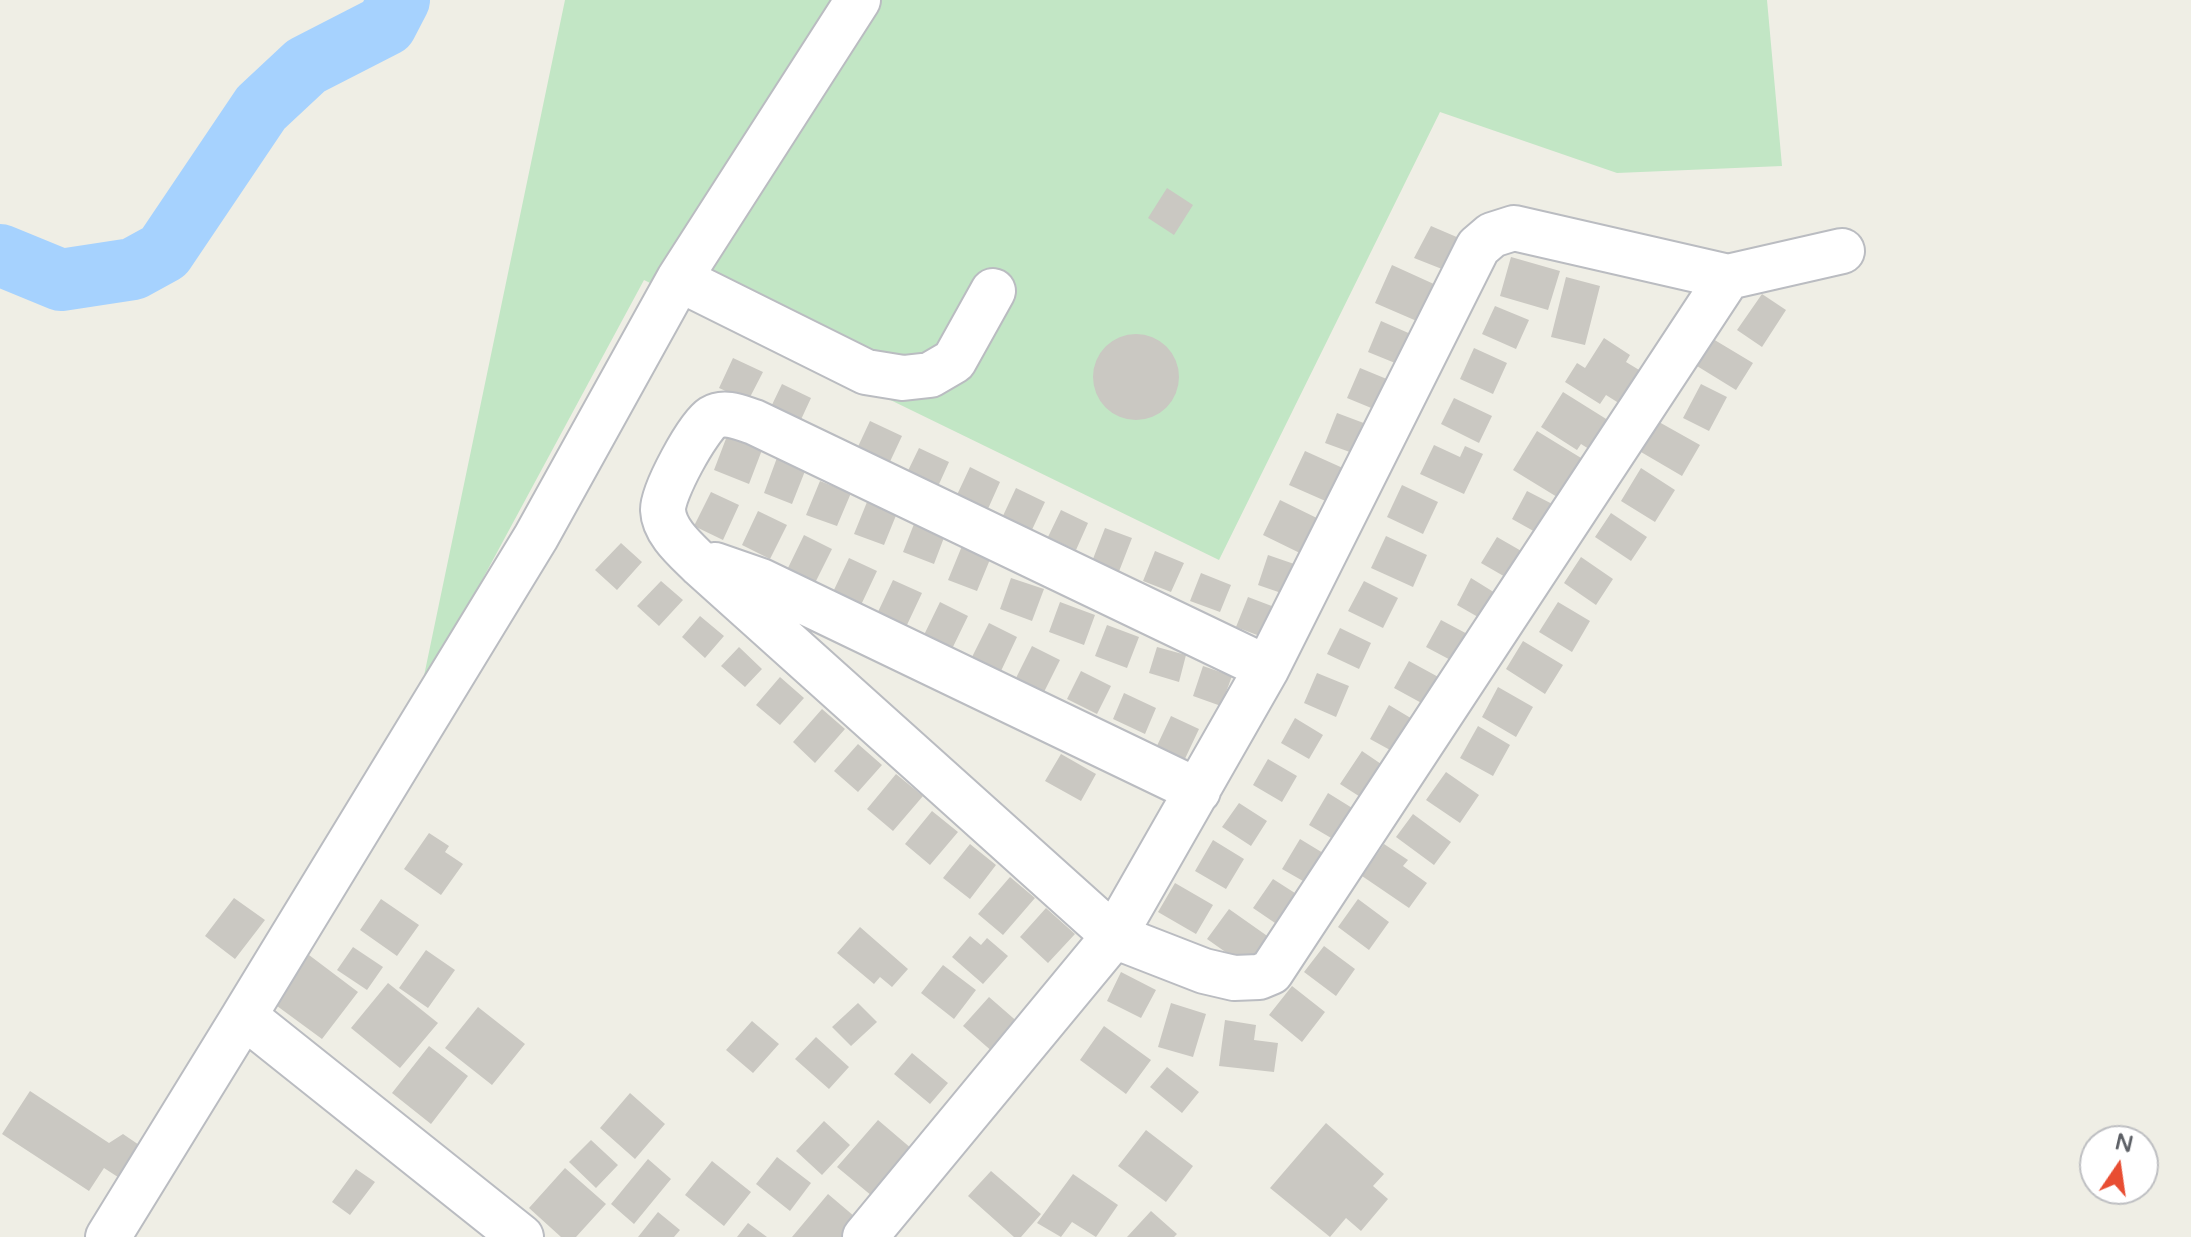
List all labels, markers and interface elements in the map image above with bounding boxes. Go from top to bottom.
north arrow [2079,1125,2159,1205]
text: N [2112,1129,2135,1158]

